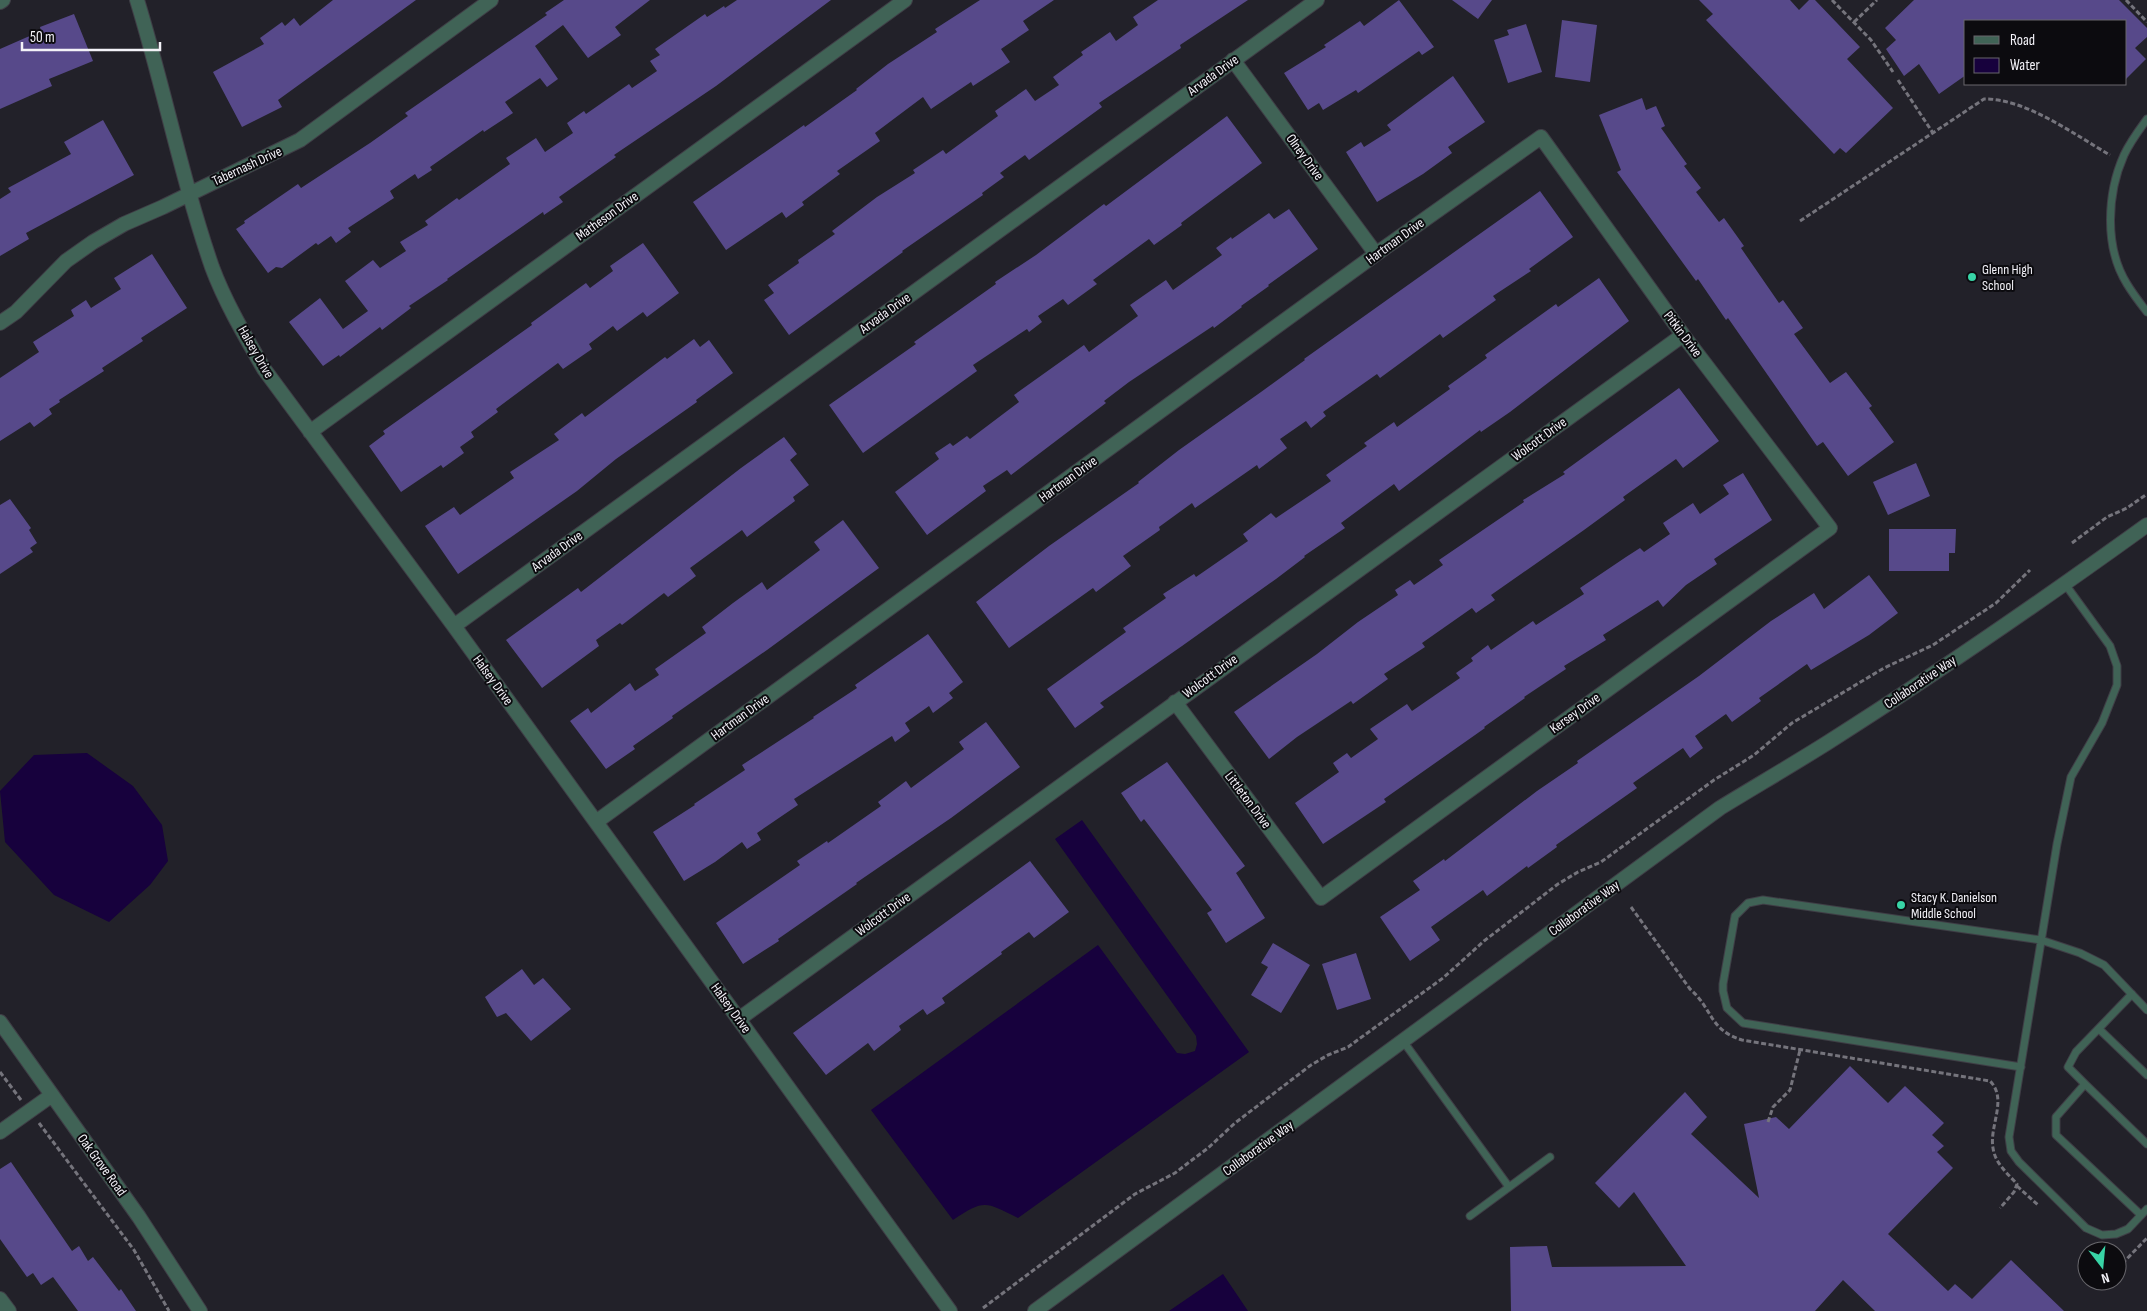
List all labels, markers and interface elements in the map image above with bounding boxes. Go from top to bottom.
scale bar [22,20,160,52]
legend [1964,20,2127,85]
text: 50 m [30,28,55,47]
text: Road [2010,31,2035,50]
street label: Arvada Drive [1183,51,1242,100]
text: Water [2010,56,2041,75]
street label: Olney Drive [1283,131,1327,183]
street label: Tabernash Drive [210,143,284,189]
street label: Matheson Drive [572,188,642,244]
street label: Hartman Drive [1362,214,1428,268]
place label: Glenn High School [1982,261,2033,294]
marker: Glenn High School [1966,271,1978,283]
street label: Arvada Drive [855,289,914,338]
street label: Pitkin Drive [1660,308,1706,360]
street label: Halsey Drive [234,323,278,381]
street label: Wolcott Drive [1508,413,1570,465]
street label: Hartman Drive [1035,452,1101,506]
street label: Arvada Drive [527,527,586,576]
street label: Wolcott Drive [1179,650,1241,702]
street label: Collaborative Way [1881,651,1960,712]
street label: Halsey Drive [469,652,517,708]
street label: Kersey Drive [1546,689,1604,737]
street label: Hartman Drive [707,690,773,744]
street label: Littleton Drive [1221,768,1275,832]
street label: Collaborative Way [1545,876,1623,939]
street label: Wolcott Drive [852,888,914,940]
place label: Stacy K. Danielson Middle School [1911,889,1997,922]
marker: Stacy K. Danielson Middle School [1895,899,1907,911]
street label: Halsey Drive [707,980,755,1036]
street label: Collaborative Way [1219,1116,1297,1179]
street label: Oak Grove Road [74,1131,130,1200]
north arrow [2077,1241,2127,1291]
text: N [2100,1269,2111,1287]

